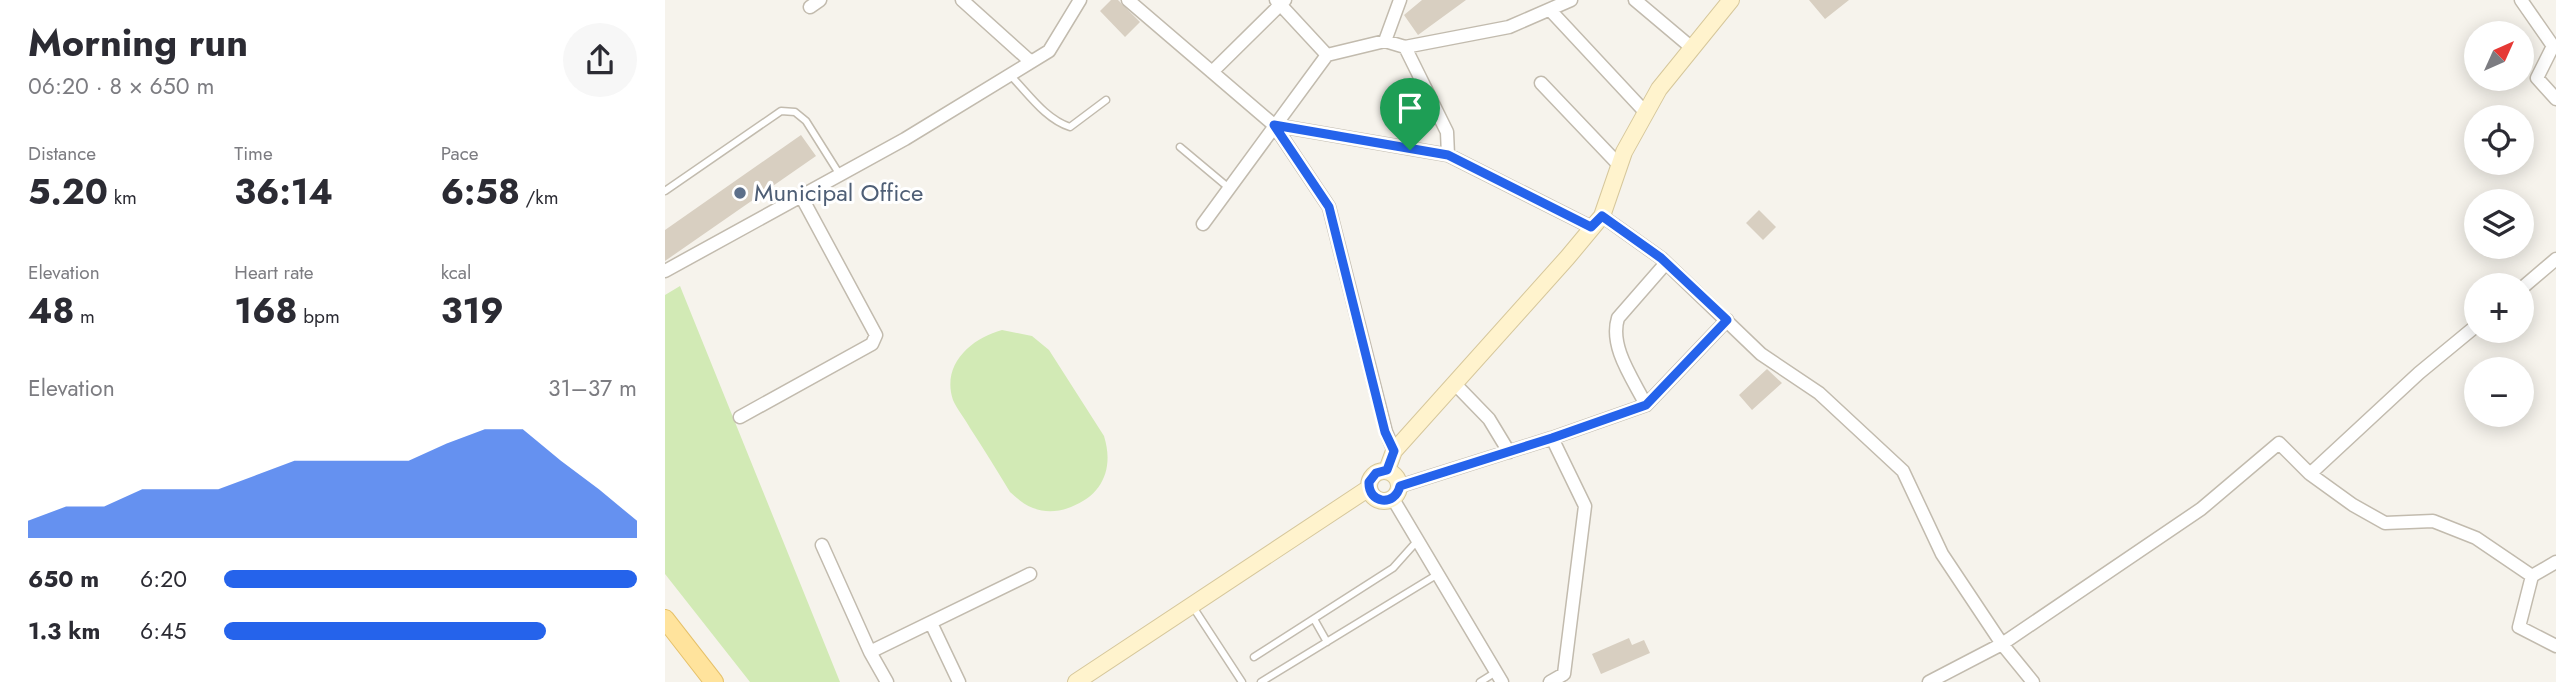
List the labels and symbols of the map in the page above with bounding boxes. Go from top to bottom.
north arrow [2464,21,2534,91]
pin [1380,78,1440,150]
place label: Municipal Office [754,175,923,210]
marker: Municipal Office [732,185,748,201]

